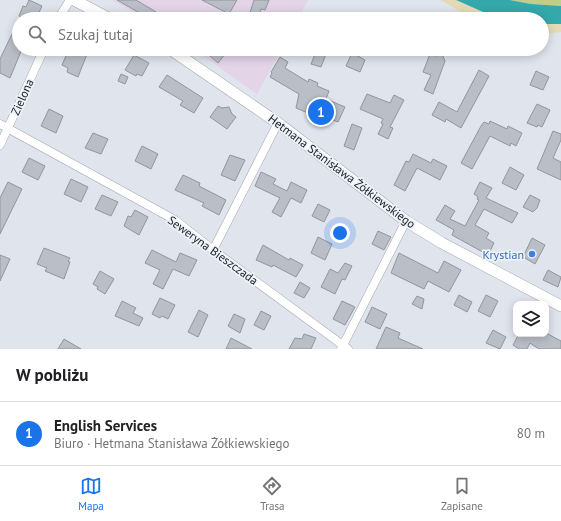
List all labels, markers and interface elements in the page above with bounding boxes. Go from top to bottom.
search box [12,12,549,56]
icon: search [26,23,48,45]
text: Szukaj tutaj [58,25,133,44]
street label: Zielona [7,76,37,118]
pin: 1 [308,97,334,127]
street label: Hetmana Stanisława Żółkiewskiego [265,111,419,231]
street label: Seweryna Bieszczada [165,212,261,288]
your location [330,223,350,243]
place label: Krystian [482,247,524,262]
marker: Krystian [527,249,537,259]
map controls [513,301,549,337]
button: layers [513,301,549,337]
text: W pobliżu [16,364,88,386]
text: English Services [54,416,157,435]
text: 1 [25,425,33,442]
text: 80 m [517,425,545,442]
text: Biuro · Hetmana Stanisława Żółkiewskiego [54,435,289,452]
tab: Mapa [78,475,104,513]
tab: Trasa [260,475,284,513]
tab: Zapisane [441,475,483,513]

